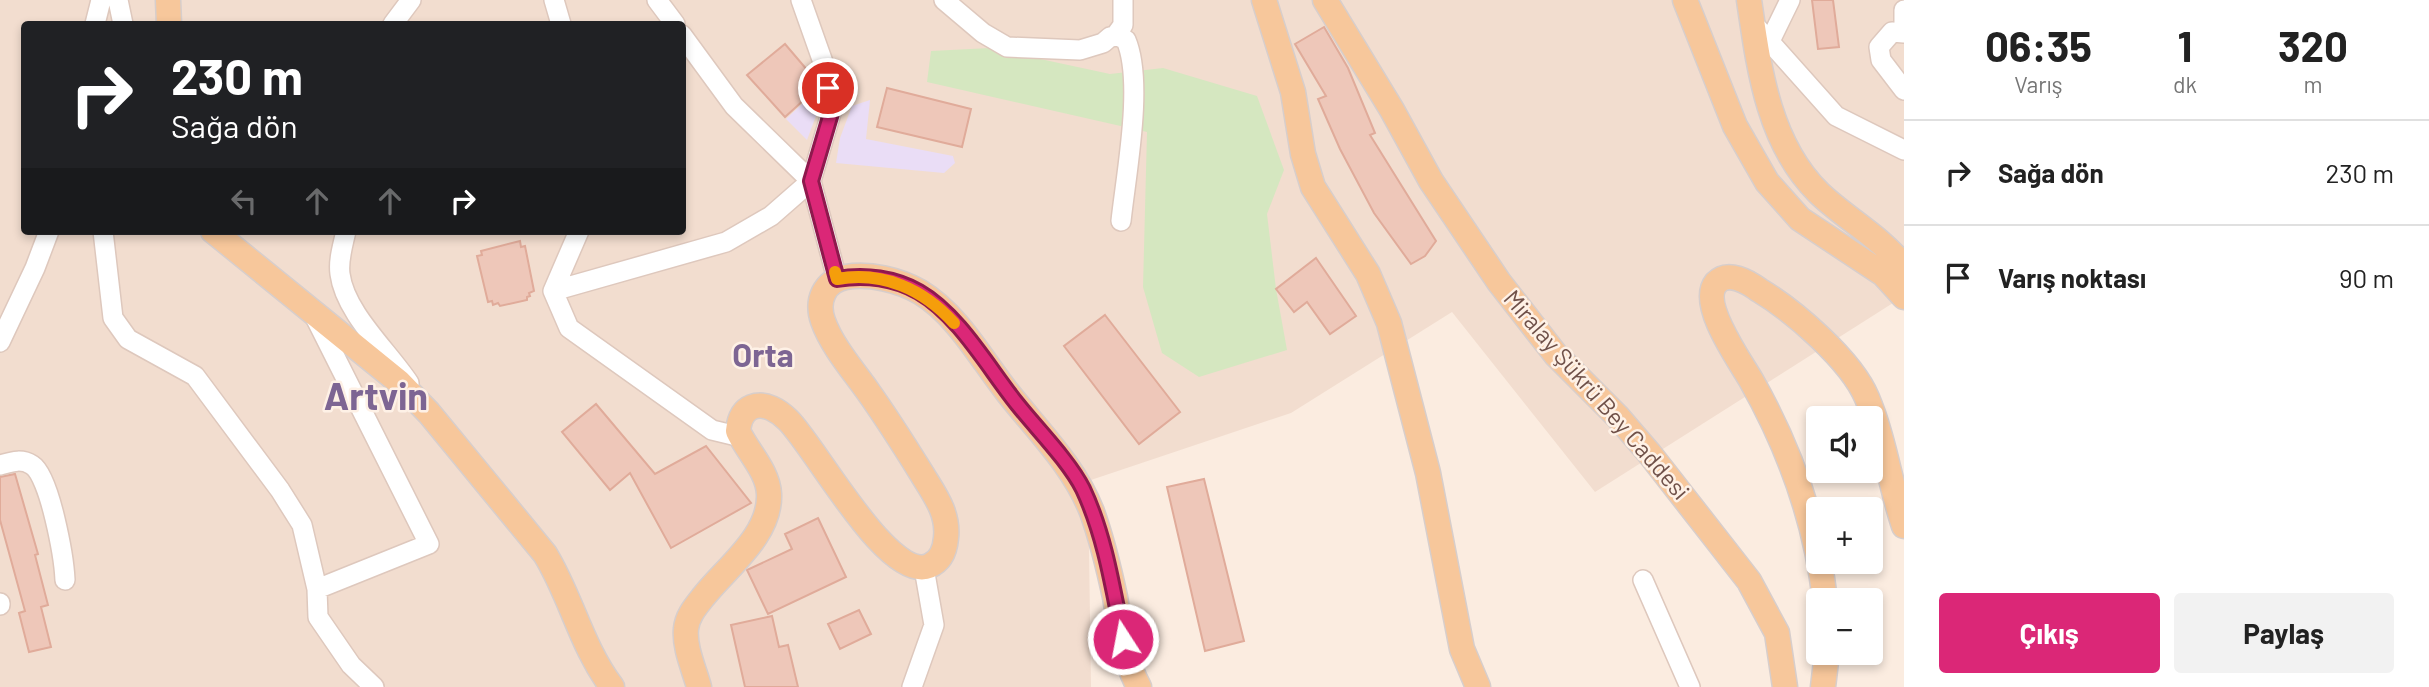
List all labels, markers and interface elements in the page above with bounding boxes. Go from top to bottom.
text: 06:35 [1985,20,2092,70]
text: 1 [2178,20,2192,70]
text: 320 [2278,20,2348,70]
text: 230 m [171,46,303,105]
icon: right [56,49,147,140]
pin [798,58,858,118]
icon: arrive [809,69,847,107]
text: Varış [2014,70,2063,98]
text: dk [2173,70,2197,98]
text: m [2303,70,2323,98]
text: Sağa dön [171,106,298,144]
icon: right [1939,154,1977,192]
text: Sağa dön [1998,157,2104,188]
text: 230 m [2325,157,2394,188]
icon: left [225,182,263,220]
icon: ahead [298,182,336,220]
icon: ahead [371,182,409,220]
icon: right [444,182,482,220]
icon: arrive [1939,259,1977,297]
text: Varış noktası [1998,262,2146,293]
text: 90 m [2339,262,2394,293]
street label: Miralay Şükrü Bey Caddesi [1498,284,1696,505]
district label: Orta [732,335,794,373]
district label: Artvin [324,372,428,418]
map controls [1806,406,1883,665]
button: sound [1806,406,1883,483]
button: + [1806,497,1883,574]
button: − [1806,588,1883,665]
button: Çıkış [1939,593,2160,673]
button: Paylaş [2174,593,2394,673]
position arrow [1086,602,1160,676]

